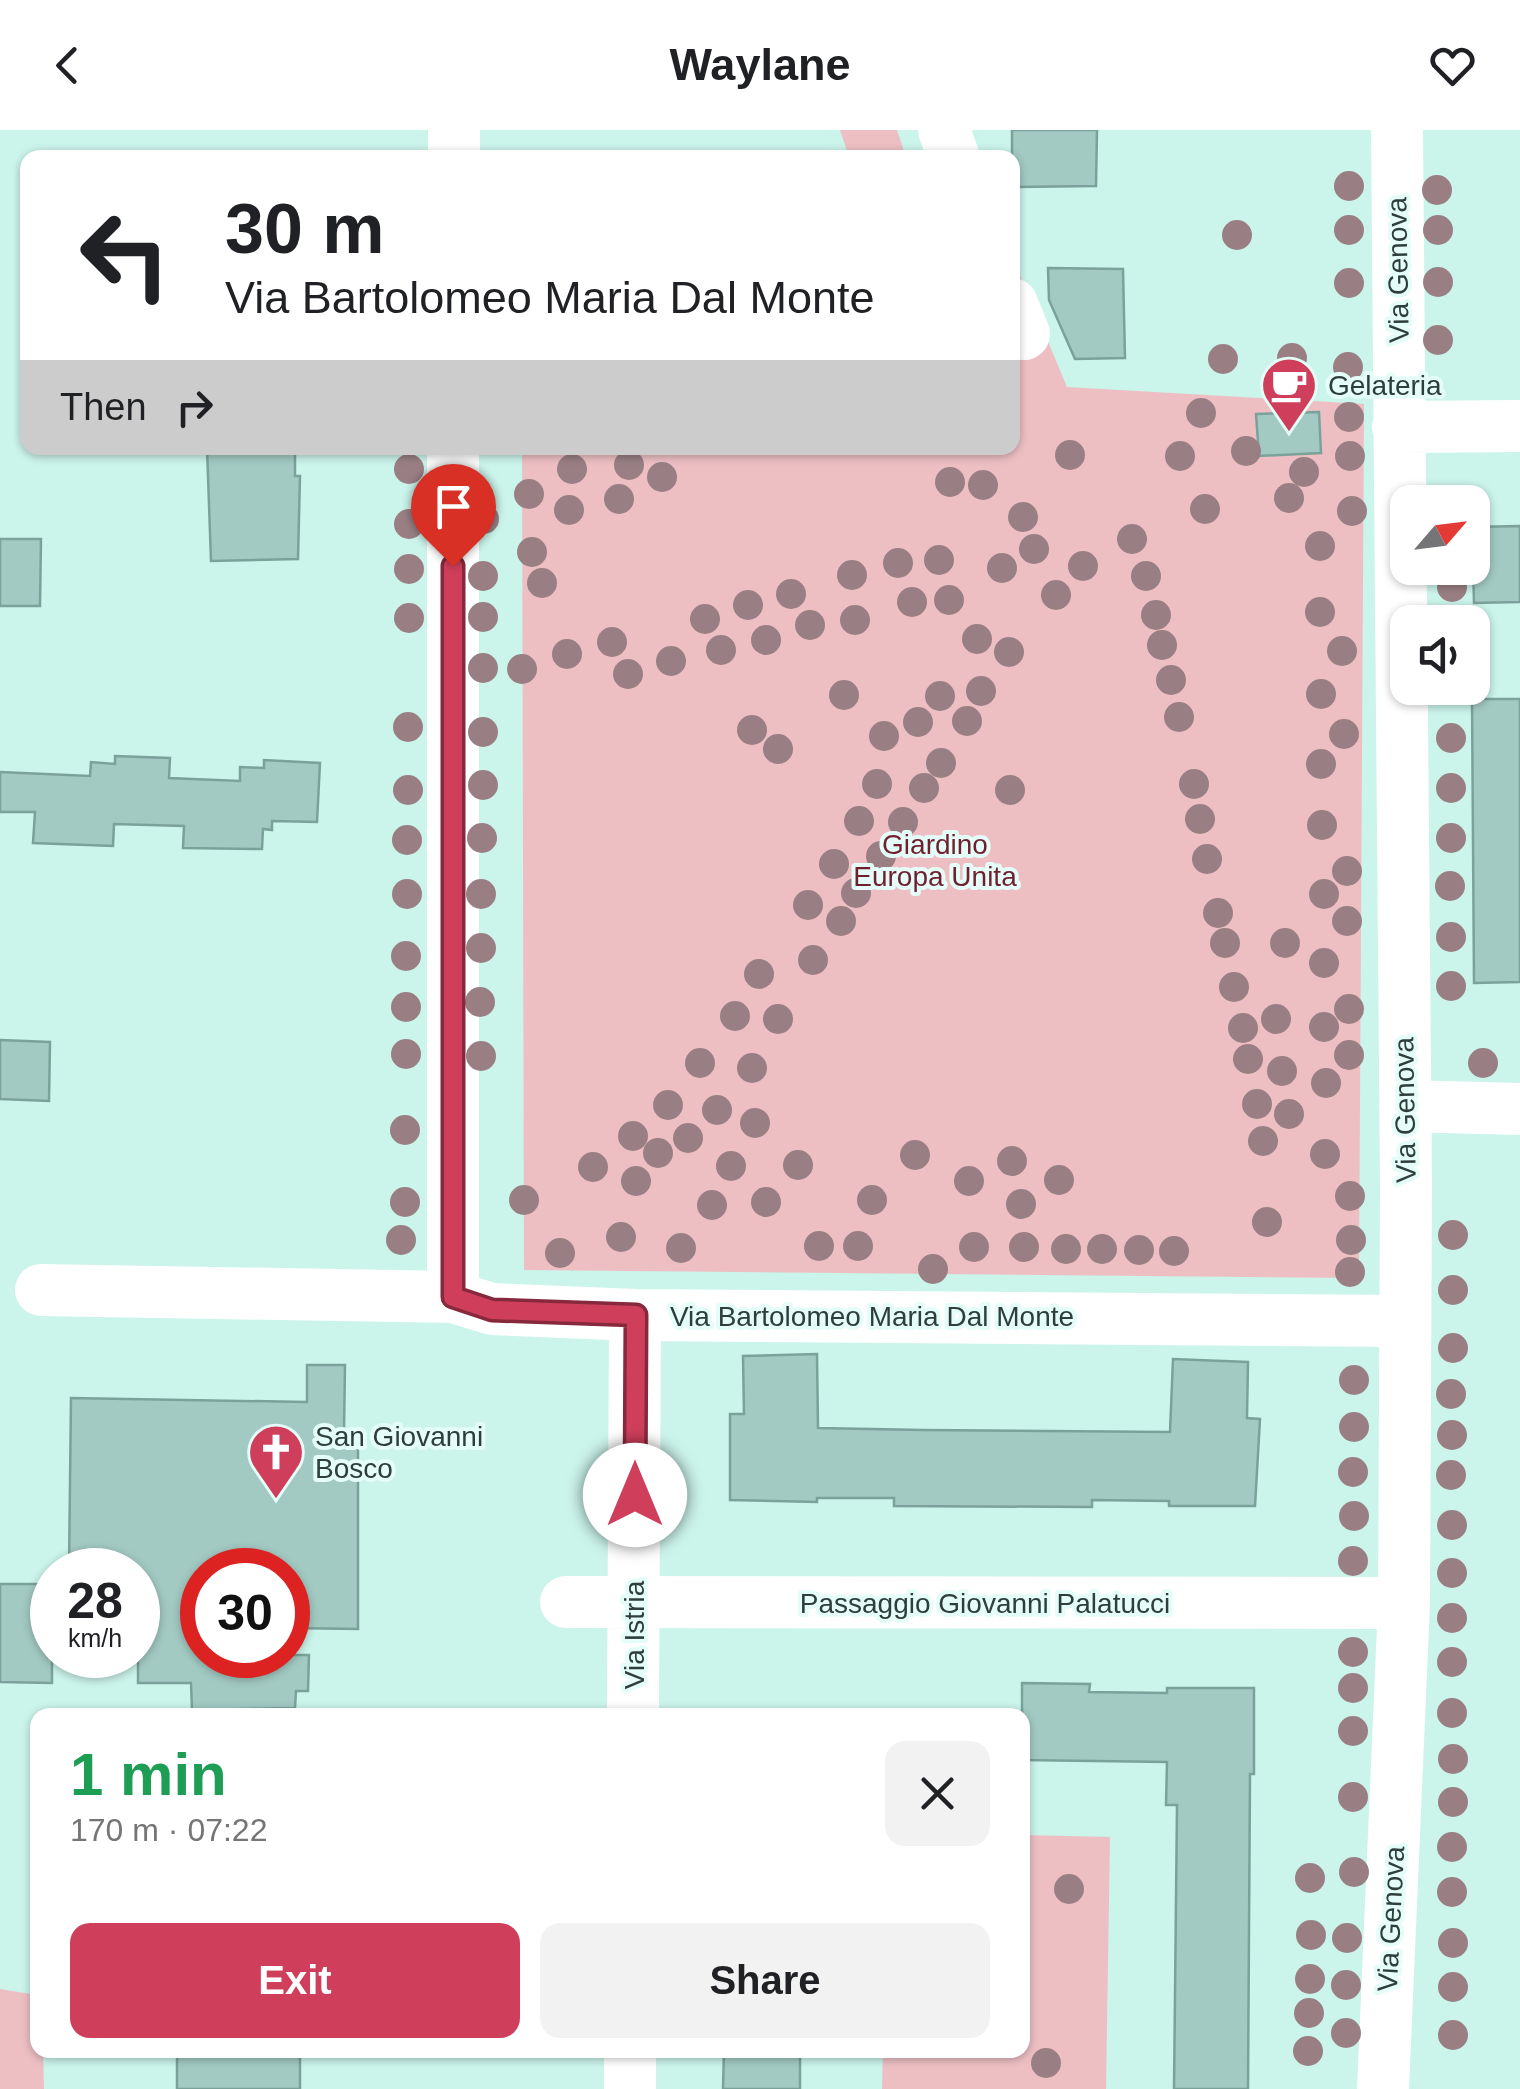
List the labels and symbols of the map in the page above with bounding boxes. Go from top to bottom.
street label: Via Genova [1381,196,1415,343]
cafe icon: Gelateria [1259,355,1319,434]
place label: Gelateria [1328,370,1442,401]
pin [411,464,496,567]
north arrow [1390,485,1490,585]
park label: Giardino Europa Unita [853,829,1017,892]
street label: Via Genova [1388,1036,1422,1183]
street label: Via Bartolomeo Maria Dal Monte [670,1301,1074,1332]
place label: San Giovanni Bosco [315,1421,483,1484]
church icon: San Giovanni Bosco [246,1422,306,1501]
position arrow [583,1443,687,1547]
speed limit sign: 30 [180,1548,310,1678]
street label: Via Istria [619,1580,650,1689]
street label: Passaggio Giovanni Palatucci [800,1588,1170,1619]
street label: Via Genova [1372,1845,1410,1993]

